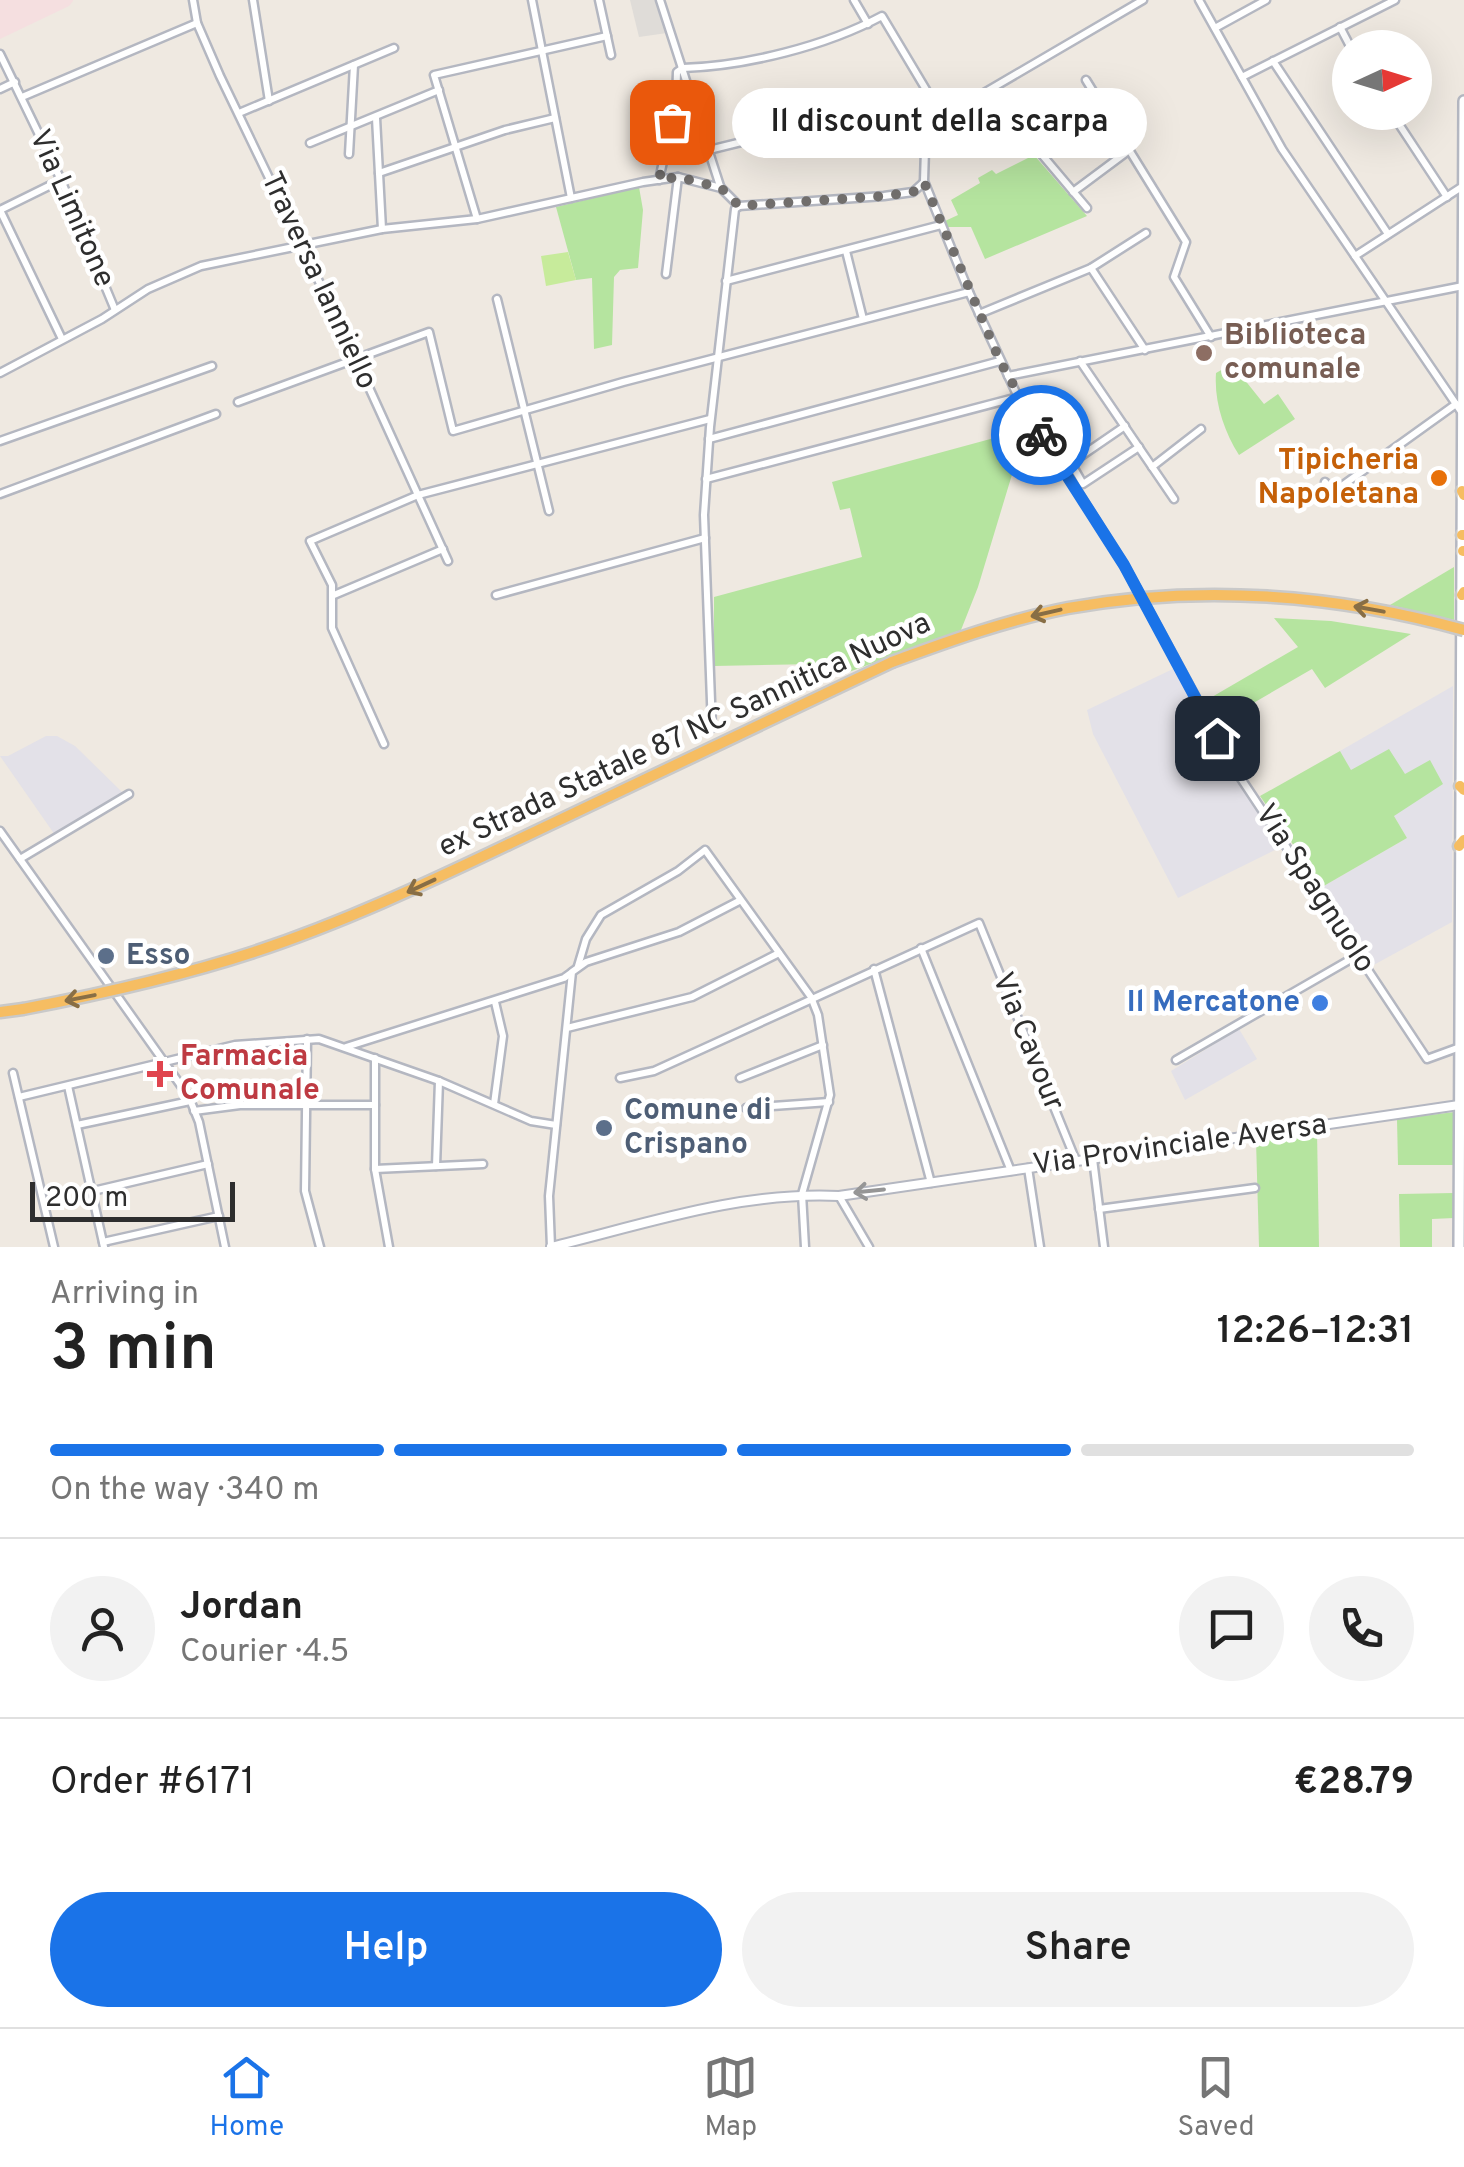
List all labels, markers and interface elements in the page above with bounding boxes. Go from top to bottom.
north arrow [1332,30,1432,130]
map controls [1332,30,1432,130]
pin [630,80,715,165]
callout: Il discount della scarpa [732,87,1147,157]
icon: bag [645,95,700,150]
text: Il discount della scarpa [770,103,1109,143]
street label: Via Limitone [20,124,122,294]
street label: Traversa Ianniello [251,166,385,396]
place label: Biblioteca comunale [1224,318,1366,389]
marker: Biblioteca comunale [1193,342,1215,364]
courier [991,385,1091,485]
icon: bike [1014,408,1069,463]
place label: Tipicheria Napoletana [1258,443,1419,514]
marker: Tipicheria Napoletana [1428,467,1450,489]
one-way arrow [1353,599,1386,618]
street label: ex Strada Statale 87 NC Sannitica Nuova [433,605,937,867]
one-way arrow [1031,605,1063,623]
pin [1175,696,1260,781]
icon: home [1190,711,1245,766]
street label: Via Spagnuolo [1246,798,1382,980]
one-way arrow [407,877,436,896]
place label: Esso [126,938,190,975]
marker: Esso [95,945,117,967]
street label: Via Cavour [983,967,1072,1117]
place label: Il Mercatone [1127,985,1300,1022]
one-way arrow [64,989,96,1008]
marker: Il Mercatone [1309,992,1331,1014]
place label: Farmacia Comunale [180,1039,320,1110]
marker: Farmacia Comunale [149,1063,171,1085]
place label: Comune di Crispano [624,1093,772,1164]
street label: Via Provinciale Aversa [1031,1107,1329,1185]
marker: Comune di Crispano [593,1117,615,1139]
scale bar [30,1177,235,1222]
text: 200 m [45,1181,128,1217]
one-way arrow [854,1182,886,1201]
text: Arriving in [50,1275,199,1315]
text: 12:26–12:31 [1217,1308,1414,1357]
text: 3 min [50,1311,217,1393]
text: On the way · 340 m [50,1471,319,1511]
button: person [50,1576,155,1681]
button: chat [1179,1576,1284,1681]
button: phone [1309,1576,1414,1681]
text: Jordan [180,1584,303,1633]
text: Courier · 4.5 [180,1633,349,1673]
text: Order #6171 [50,1759,255,1808]
text: €28.79 [1294,1759,1414,1808]
button: Help [50,1892,722,2007]
button: Share [742,1892,1414,2007]
tab: Home [210,2050,284,2146]
tab: Map [703,2050,758,2146]
tab: Saved [1177,2050,1254,2146]

